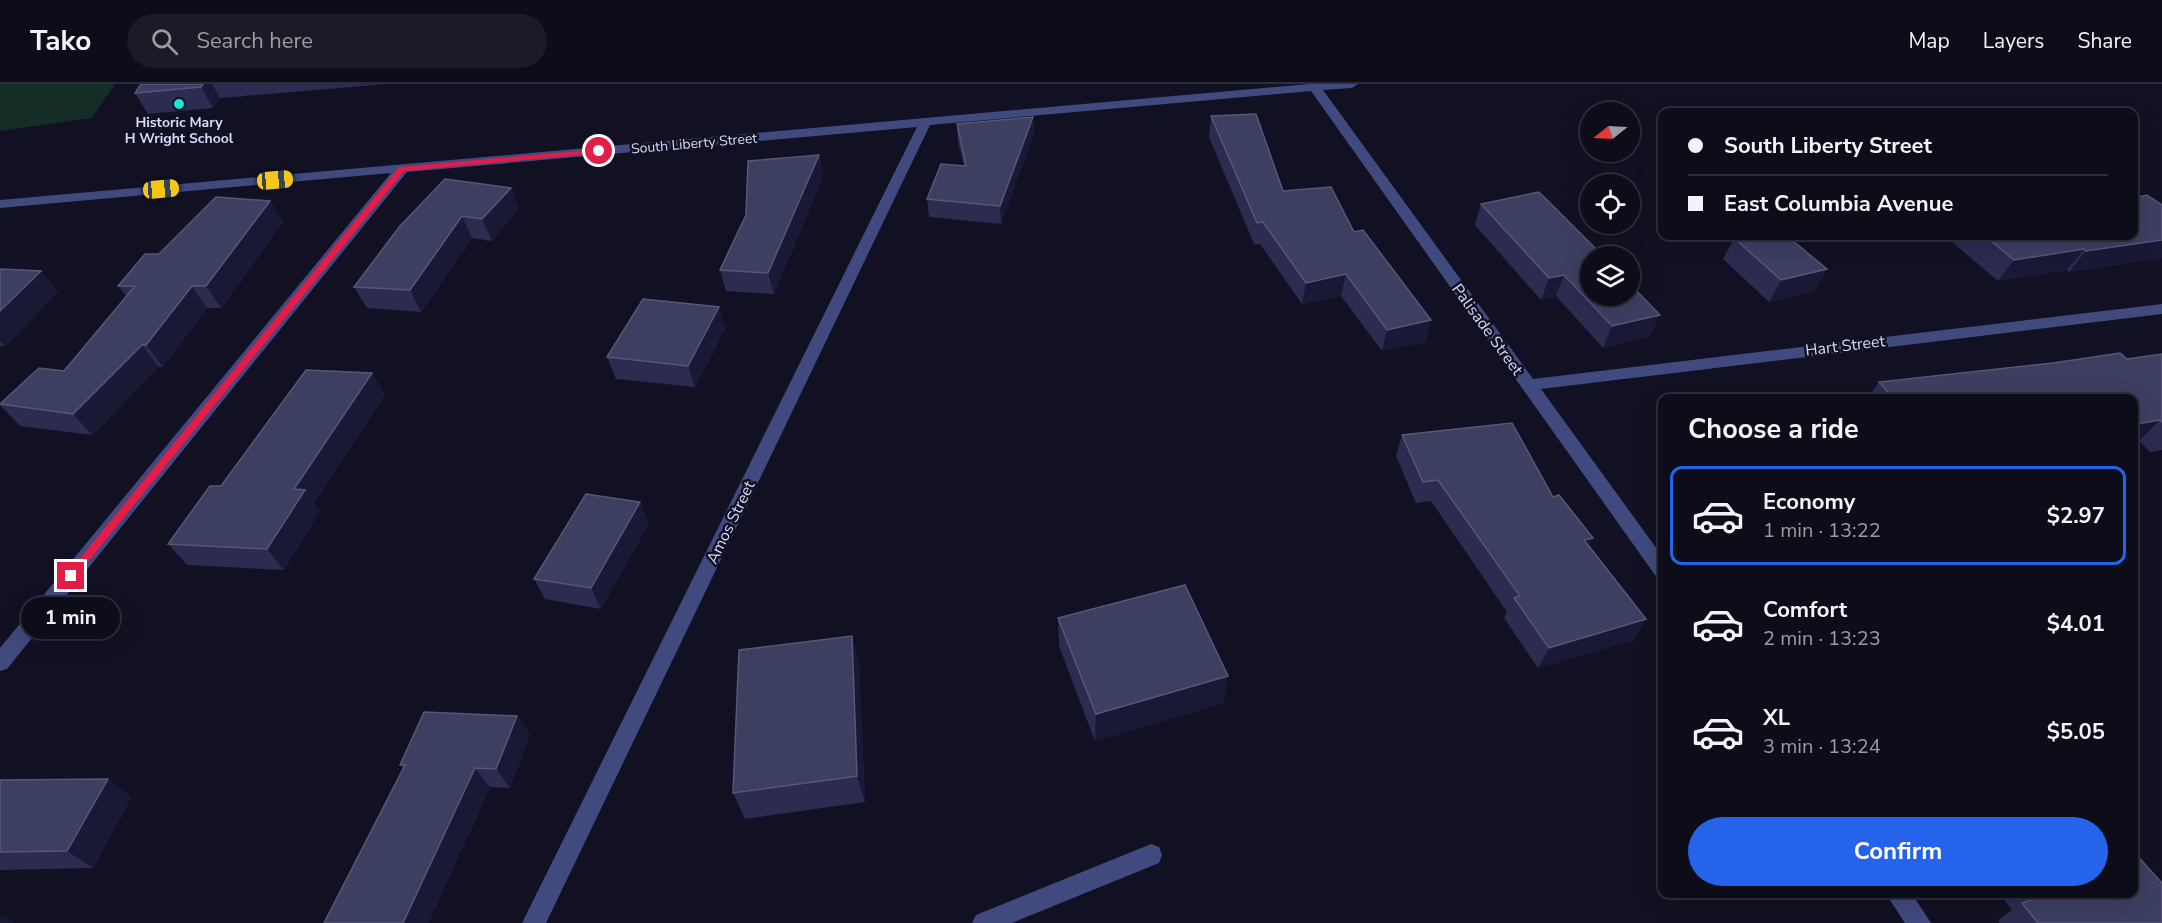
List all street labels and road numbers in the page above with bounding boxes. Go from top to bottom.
street label: South Liberty Street [630,129,758,158]
street label: Palisade Street [1446,279,1528,380]
street label: Hart Street [1804,330,1887,362]
street label: Amos Street [701,477,761,568]

